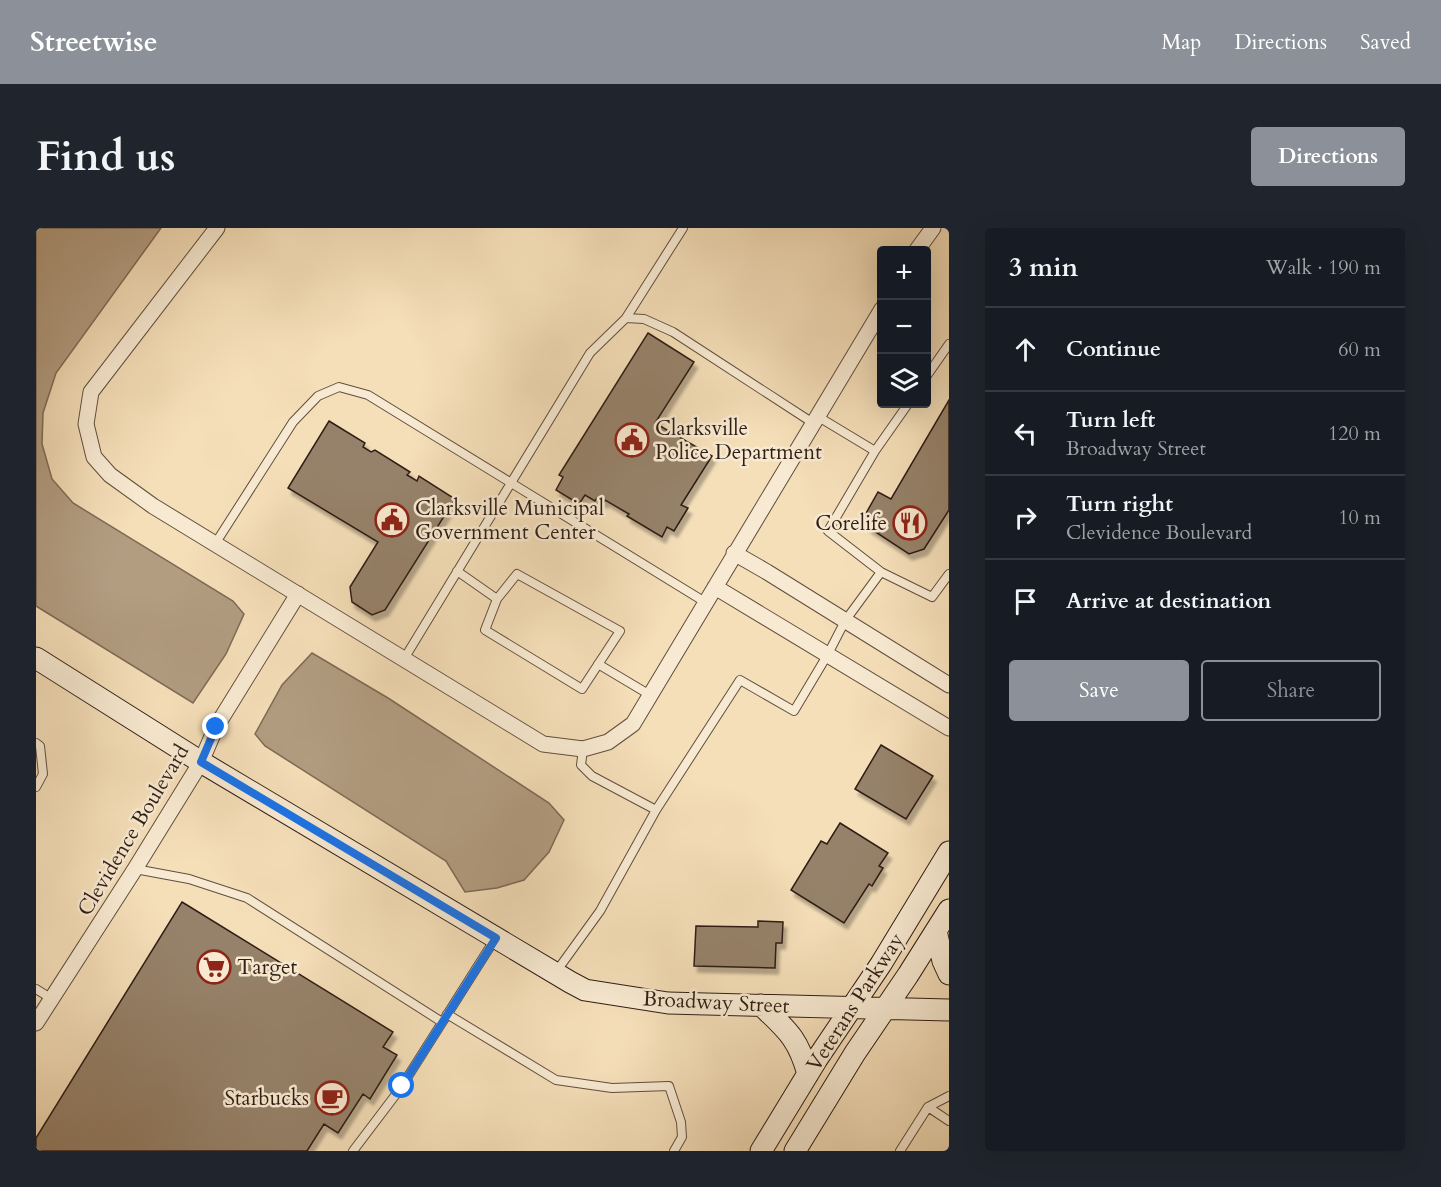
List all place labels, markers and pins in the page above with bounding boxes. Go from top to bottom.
place label: Clarksville Police Department [655,414,822,467]
public building icon: Clarksville Police Department [614,422,650,458]
place label: Clarksville Municipal Government Center [415,494,604,547]
public building icon: Clarksville Municipal Government Center [374,502,410,538]
restaurant icon: Corelife [892,505,928,541]
place label: Corelife [815,509,887,538]
supermarket icon: Target [196,949,232,985]
place label: Target [237,953,297,982]
cafe icon: Starbucks [314,1080,350,1116]
place label: Starbucks [224,1084,309,1113]

